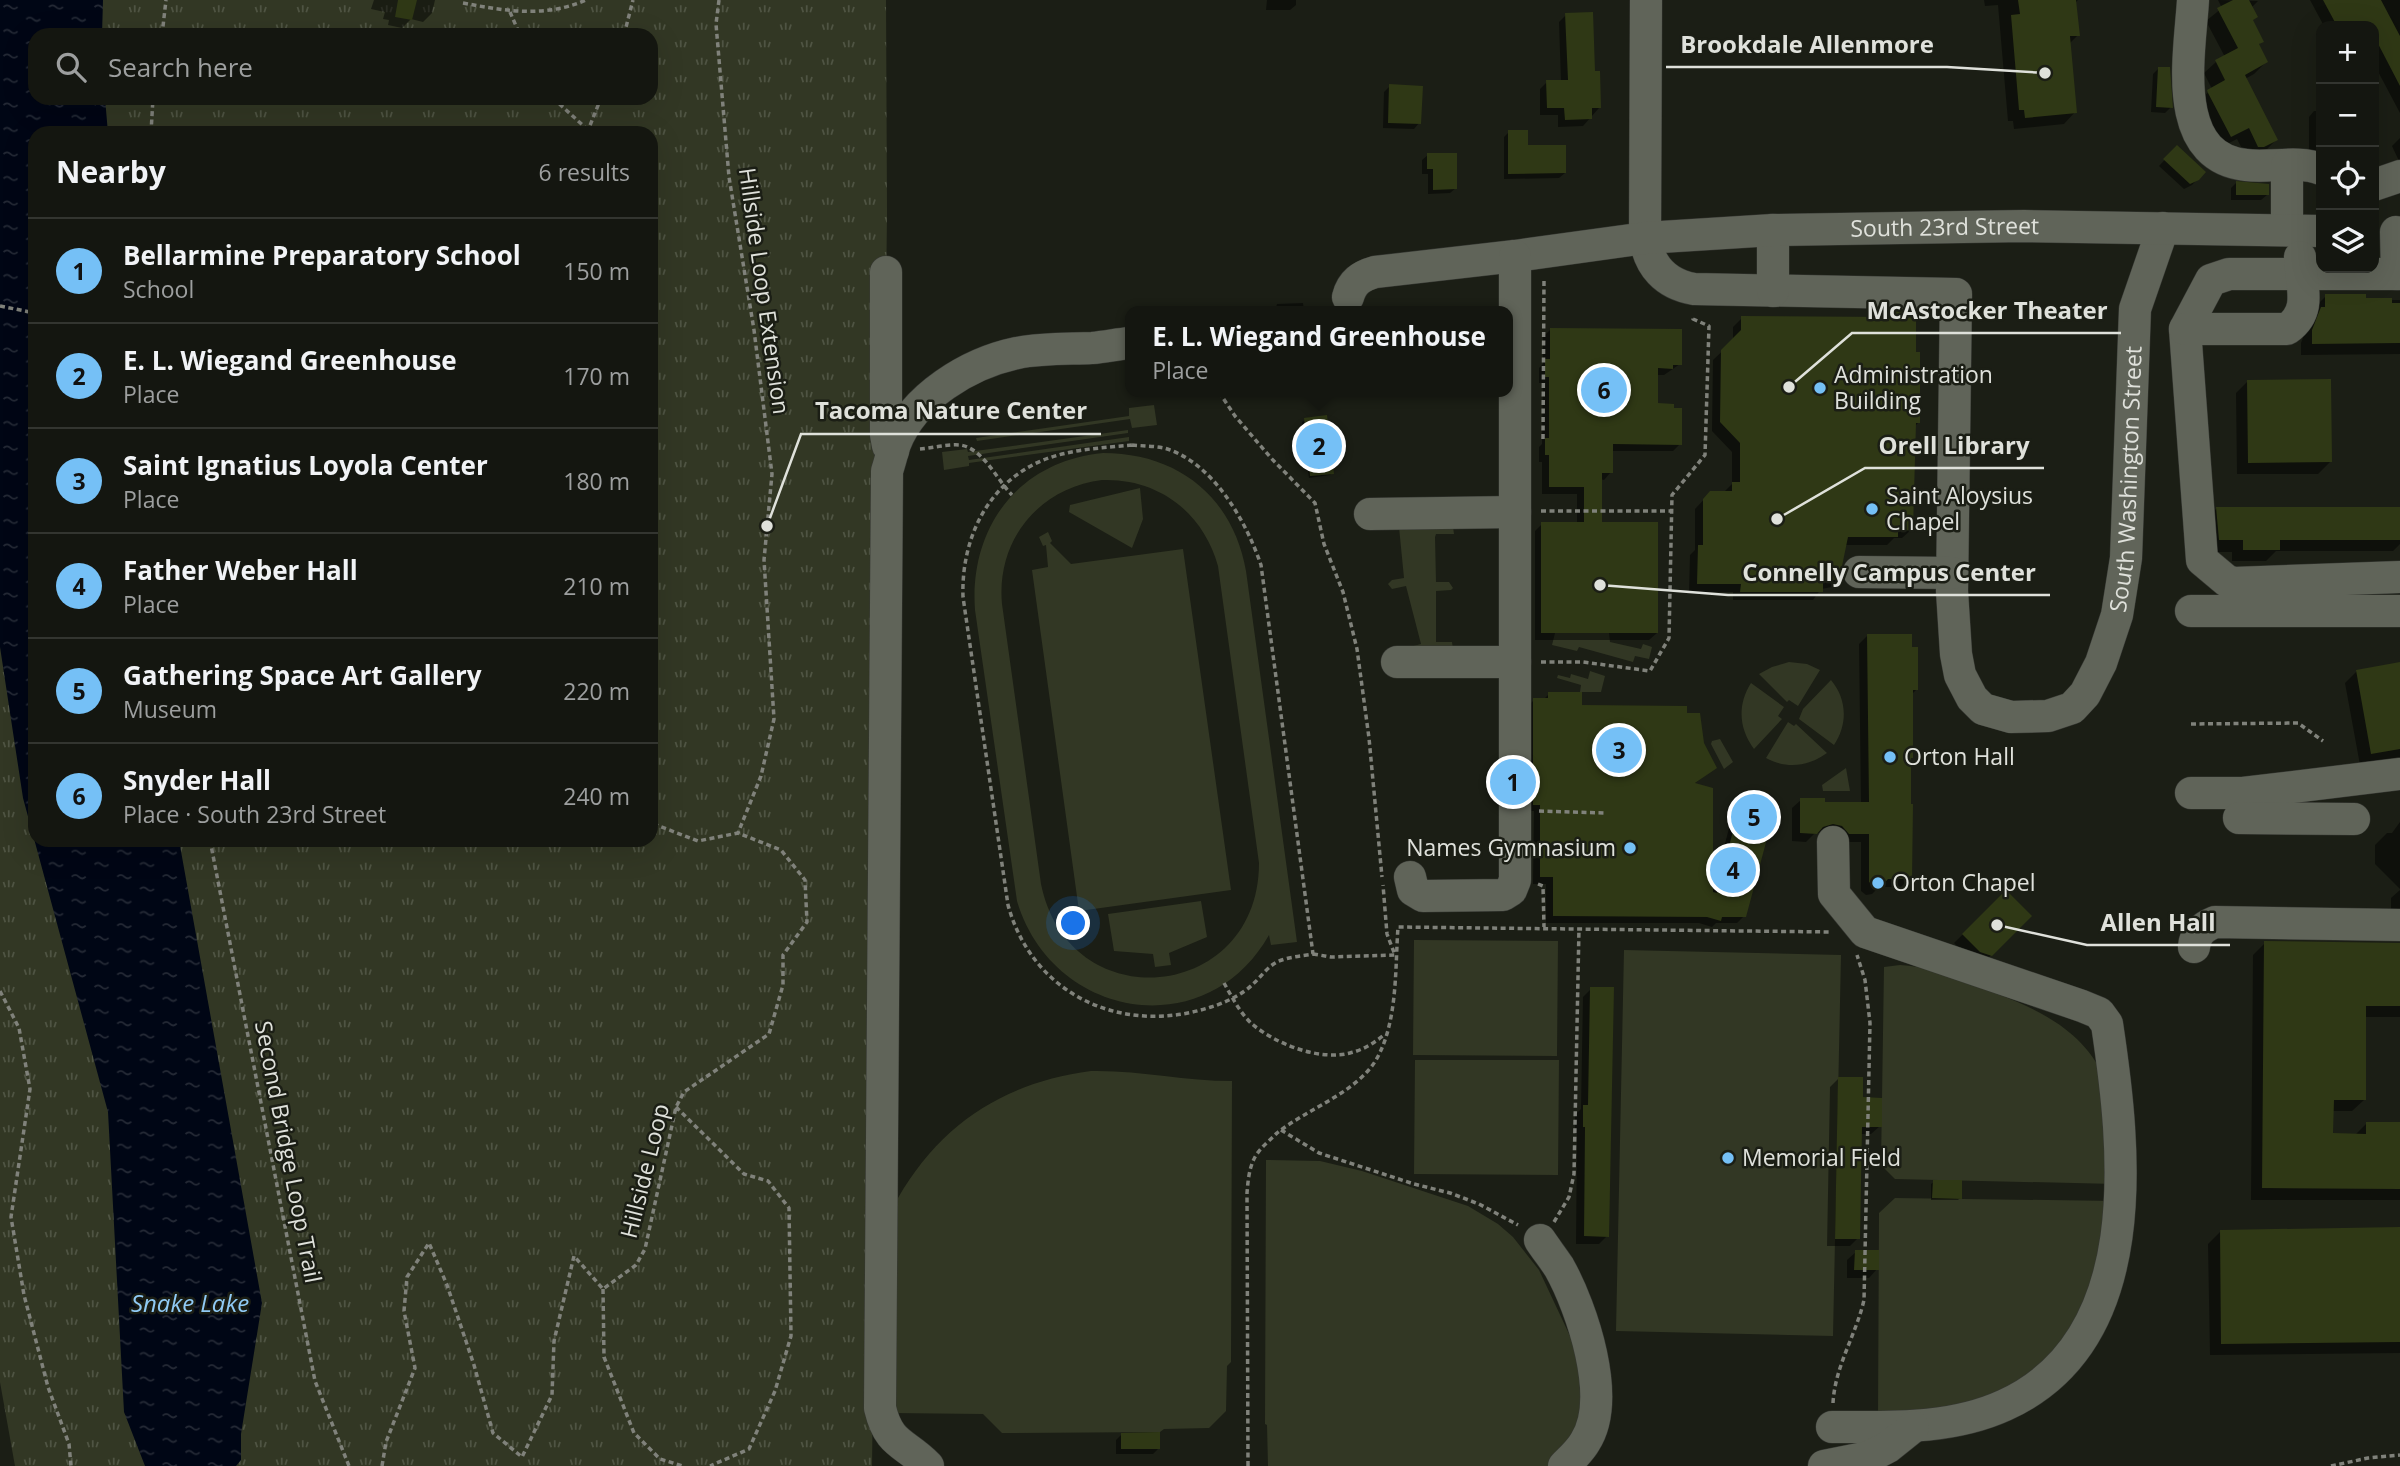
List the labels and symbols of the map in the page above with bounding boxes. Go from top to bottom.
callout: Brookdale Allenmore [1666,22,1947,67]
text: Brookdale Allenmore [1680,27,1934,60]
street label: Hillside Loop Extension [732,166,798,416]
street label: South 23rd Street [1850,209,2040,244]
callout: McAstocker Theater [1852,288,2121,333]
text: McAstocker Theater [1866,293,2108,326]
street label: South Washington Street [2101,345,2149,614]
place label: Administration Building [1834,358,1993,416]
pin: 6 [1581,364,1627,416]
marker: Administration Building [1812,380,1828,396]
callout: Tacoma Nature Center [801,389,1101,434]
text: Tacoma Nature Center [815,393,1087,426]
pin: 2 [1296,420,1342,472]
callout: Orell Library [1865,423,2044,468]
text: Orell Library [1878,428,2030,461]
place label: Saint Aloysius Chapel [1886,479,2033,537]
marker: Saint Aloysius Chapel [1864,501,1880,517]
callout: Connelly Campus Center [1728,550,2050,595]
text: Connelly Campus Center [1742,555,2036,588]
pin: 3 [1596,724,1642,776]
place label: Orton Hall [1904,740,2015,772]
marker: Orton Hall [1882,749,1898,765]
pin: 1 [1490,756,1536,808]
pin: 5 [1731,791,1777,843]
place label: Names Gymnasium [1406,831,1616,863]
marker: Names Gymnasium [1622,840,1638,856]
pin: 4 [1710,844,1756,896]
place label: Orton Chapel [1892,866,2036,898]
marker: Orton Chapel [1870,875,1886,891]
callout: Allen Hall [2087,900,2230,945]
text: Allen Hall [2101,905,2215,938]
your location [1056,906,1090,940]
street label: Second Bridge Loop Trail [248,1018,330,1286]
street label: Hillside Loop [612,1100,676,1242]
place label: Memorial Field [1742,1141,1901,1173]
marker: Memorial Field [1720,1150,1736,1166]
water label: Snake Lake [131,1286,249,1319]

